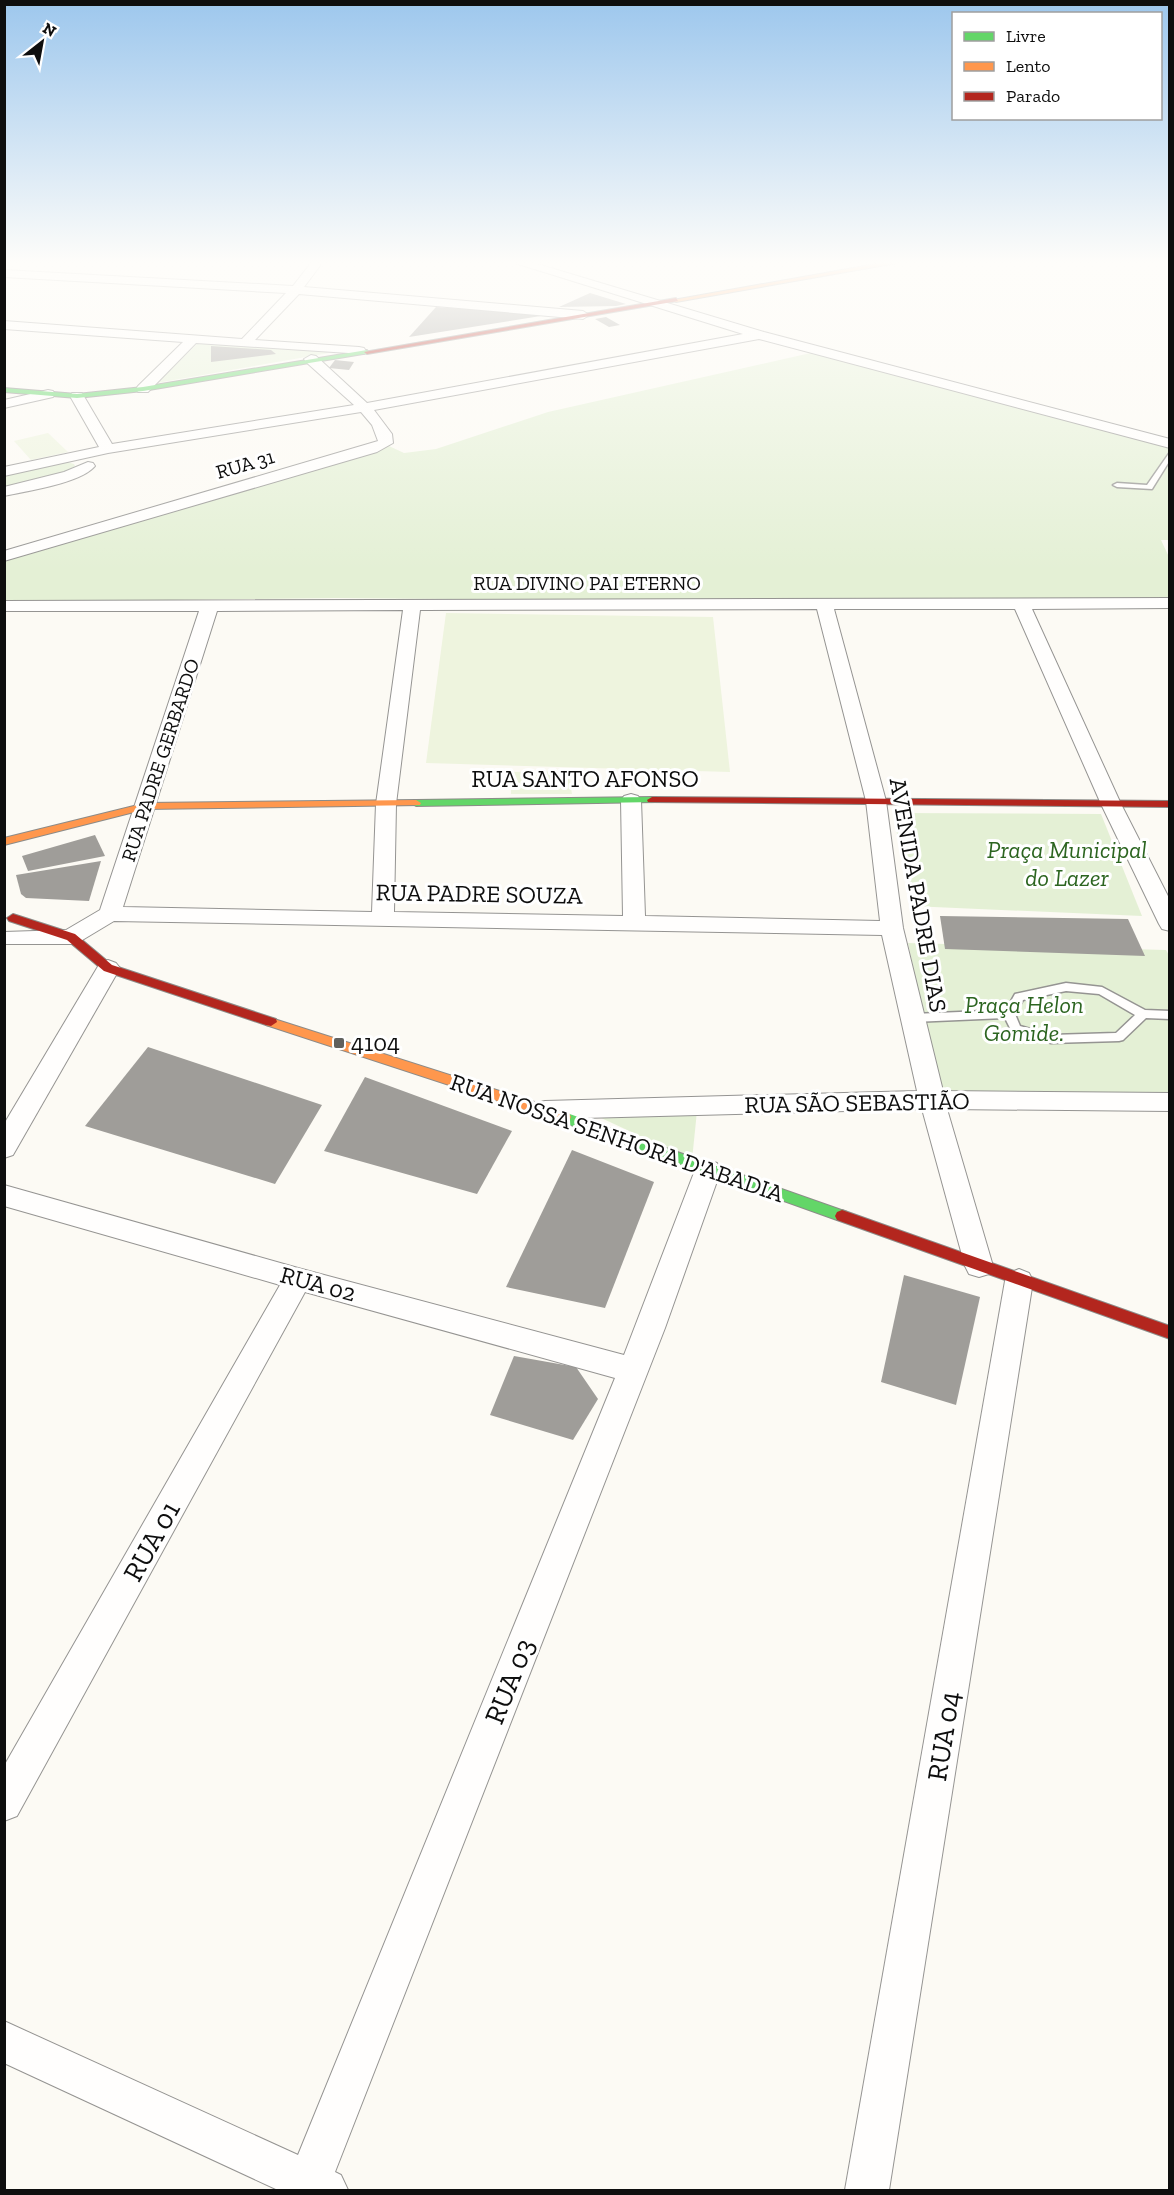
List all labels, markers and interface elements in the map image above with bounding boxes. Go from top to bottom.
north arrow [12,12,72,72]
legend [952,12,1162,120]
text: N [39,18,60,41]
text: Livre [1006,25,1046,47]
text: Lento [1006,55,1051,77]
text: Parado [1006,85,1060,107]
street label: RUA 31 [213,444,277,484]
street label: RUA DIVINO PAI ETERNO [473,571,701,595]
street label: RUA PADRE GERBARDO [116,656,204,864]
street label: RUA SANTO AFONSO [471,764,699,793]
street label: AVENIDA PADRE DIAS [884,776,953,1014]
park label: Praça Municipal do Lazer [987,835,1147,892]
street label: RUA PADRE SOUZA [375,877,583,910]
park label: Praça Helon Gomide. [964,990,1084,1047]
place label: 4104 [351,1028,400,1057]
marker: 4104 [332,1036,346,1050]
street label: RUA NOSSA SENHORA D'ABADIA [447,1067,788,1208]
street label: RUA SÃO SEBASTIÃO [744,1086,970,1119]
street label: RUA 02 [277,1260,359,1307]
street label: RUA 01 [116,1495,187,1587]
street label: RUA 03 [477,1634,541,1729]
street label: RUA 04 [920,1689,967,1783]

